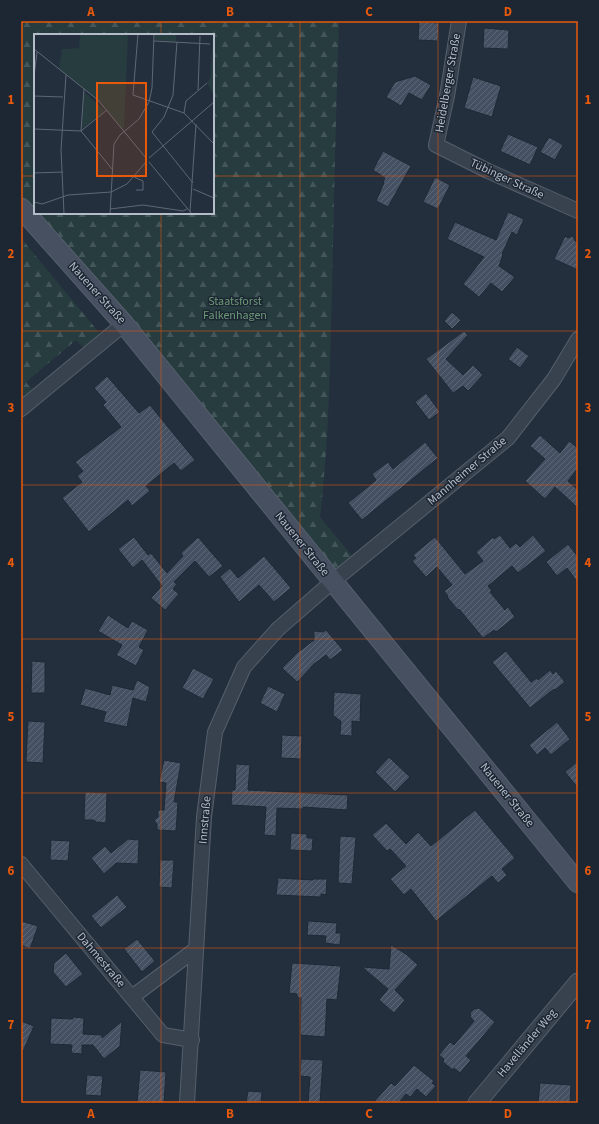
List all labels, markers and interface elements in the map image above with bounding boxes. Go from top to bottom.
text: A [86,3,95,21]
text: B [226,3,234,21]
text: C [365,3,373,21]
text: D [504,3,512,21]
street label: Heidelberger Straße [431,32,465,134]
inset map [34,34,214,214]
text: 1 [8,91,15,109]
text: 1 [585,91,592,109]
street label: Tübinger Straße [467,154,547,204]
text: 2 [8,245,15,263]
text: 2 [585,245,592,263]
street label: Nauener Straße [64,258,130,328]
park label: Staatsforst Falkenhagen [203,293,267,324]
text: 3 [8,399,15,417]
text: 3 [585,399,592,417]
street label: Mannheimer Straße [424,433,510,509]
street label: Nauener Straße [271,508,333,580]
text: 4 [8,554,15,572]
text: 4 [585,554,592,572]
text: 5 [8,708,15,726]
text: 5 [585,708,592,726]
street label: Nauener Straße [476,759,538,831]
street label: Innstraße [194,795,216,845]
text: 6 [8,862,15,880]
text: 6 [585,862,592,880]
street label: Dahmestraße [73,929,129,991]
street label: Havelländer Weg [493,1005,561,1081]
text: 7 [8,1016,15,1034]
text: 7 [585,1016,592,1034]
text: A [86,1105,95,1123]
text: B [226,1105,234,1123]
text: C [365,1105,373,1123]
text: D [504,1105,512,1123]

